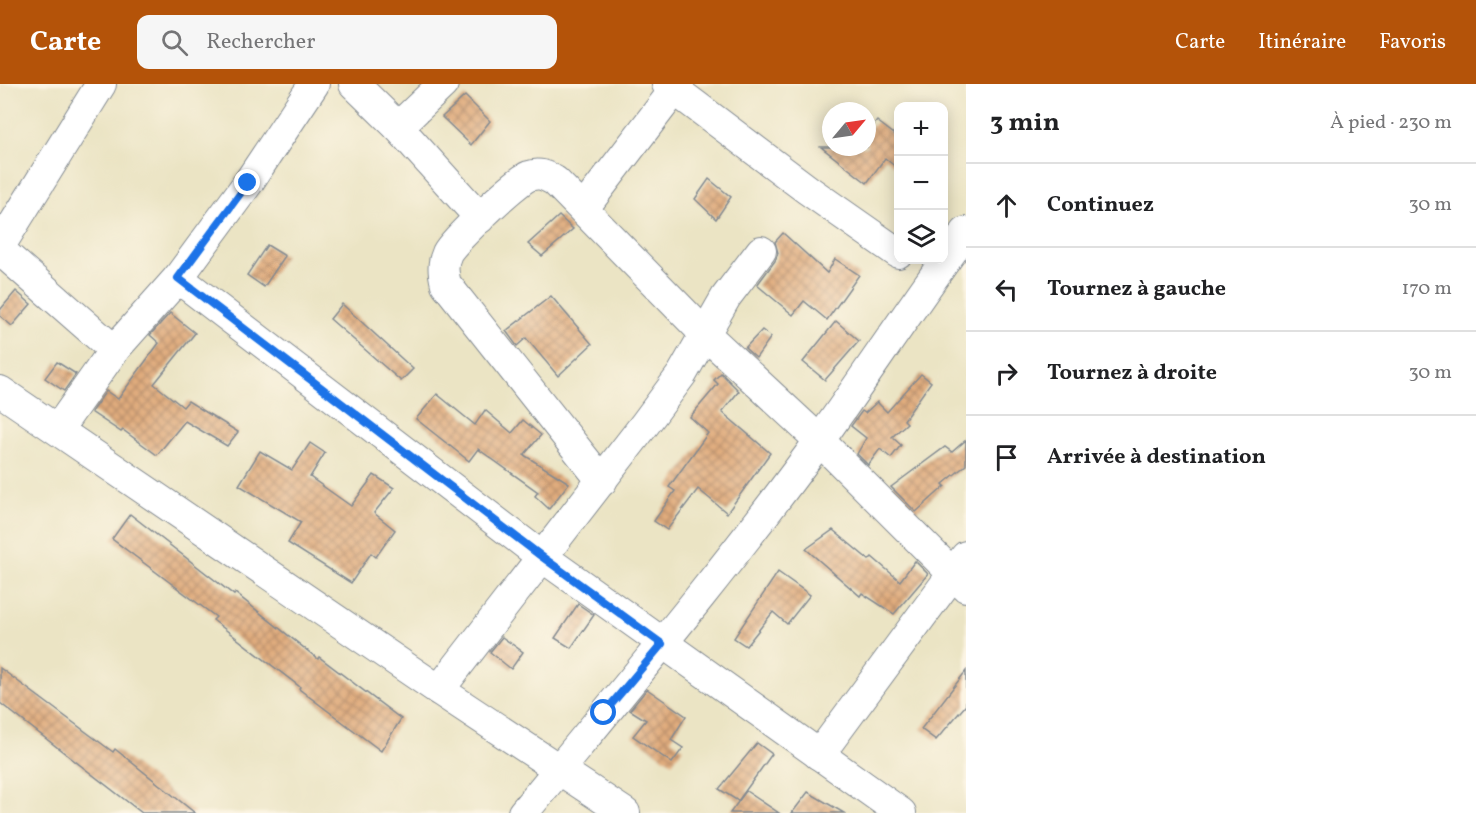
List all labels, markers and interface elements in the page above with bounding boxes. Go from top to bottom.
search box [137,15,557,69]
text: Carte [30,23,101,62]
icon: search [158,26,191,59]
text: Rechercher [206,27,315,58]
text: Carte [1175,28,1225,57]
text: Itinéraire [1258,28,1346,57]
text: Favoris [1379,28,1446,57]
north arrow [822,102,876,156]
map controls [894,102,948,264]
button: + [894,102,948,156]
text: 3 min [990,105,1060,141]
text: À pied · 230 m [1330,109,1452,137]
button: − [894,156,948,210]
route end [234,169,260,195]
icon: ahead [990,189,1023,222]
text: Continuez [1047,190,1154,221]
text: 30 m [1408,191,1452,219]
button: layers [894,210,948,264]
icon: left [990,273,1023,306]
text: Tournez à gauche [1047,274,1226,305]
text: 170 m [1402,275,1452,303]
icon: right [990,357,1023,390]
text: Tournez à droite [1047,358,1217,389]
text: 30 m [1408,359,1452,387]
icon: arrive [990,441,1023,474]
text: Arrivée à destination [1047,442,1266,473]
route start [590,699,616,725]

